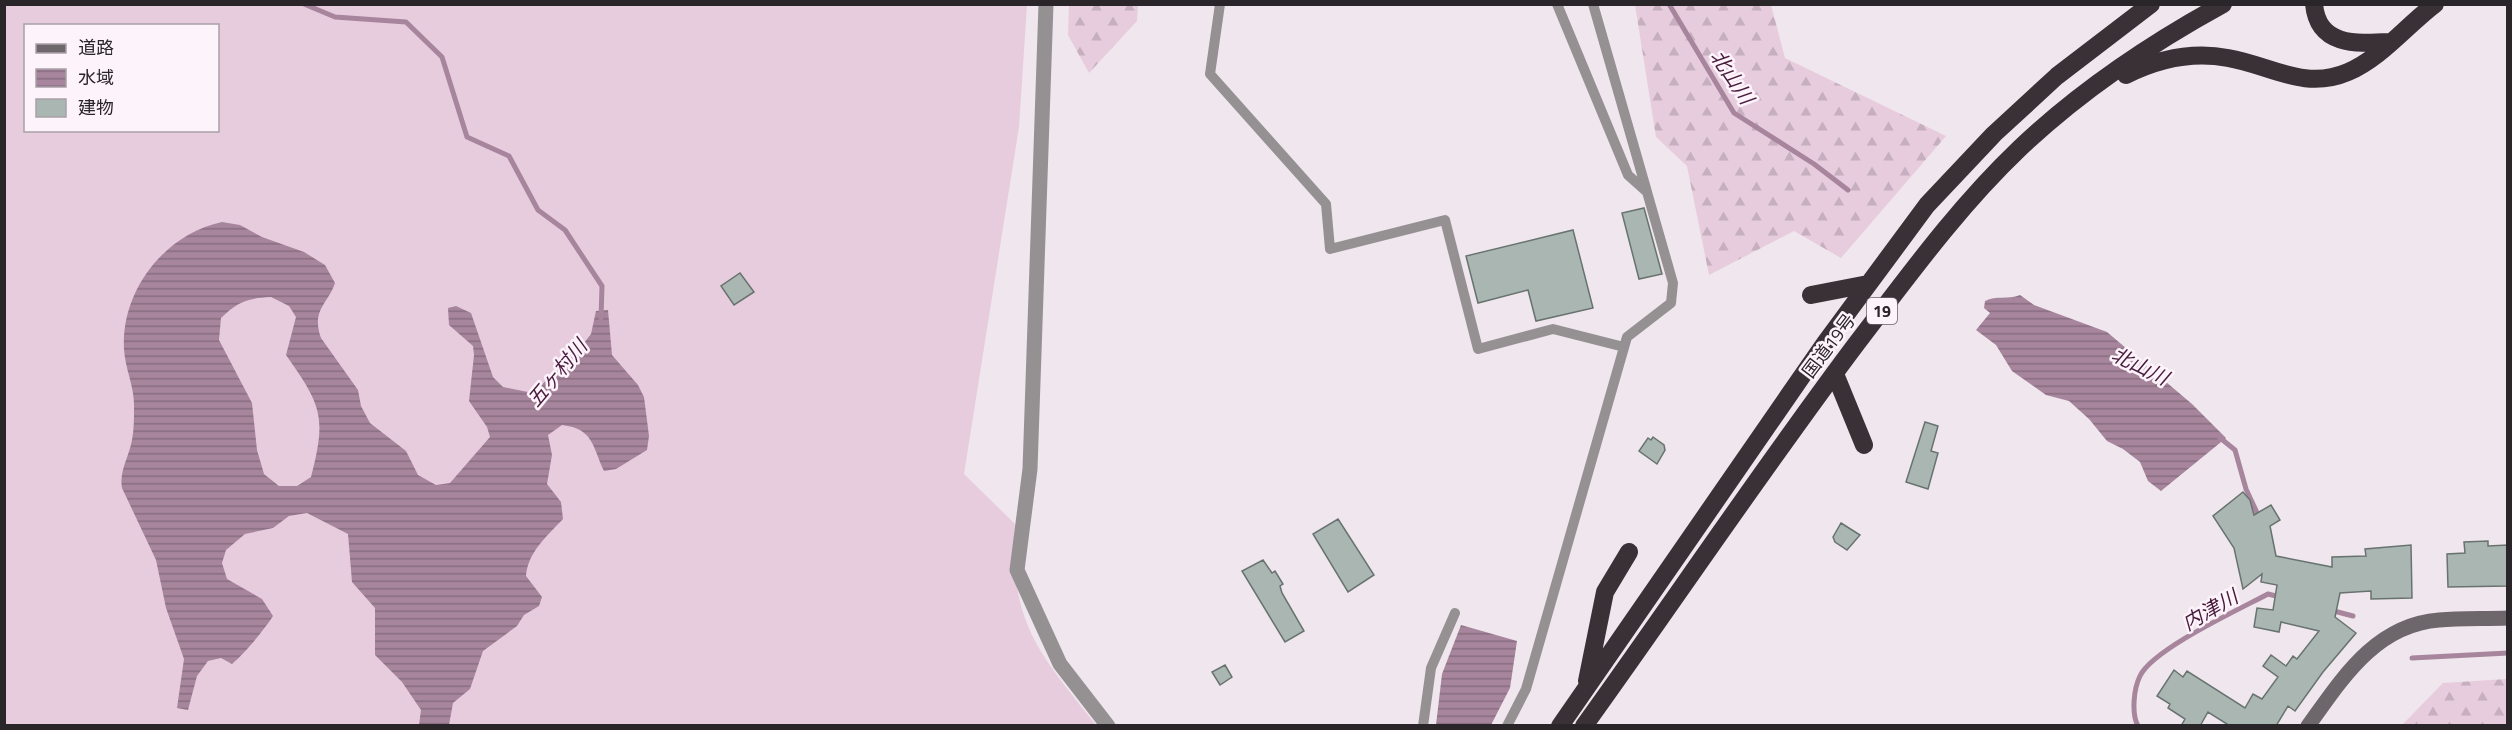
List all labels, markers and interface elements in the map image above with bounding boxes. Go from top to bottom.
legend [24,24,219,132]
text: 道路 [78,34,114,61]
water label: 北山川 [1703,43,1763,112]
text: 水域 [78,64,114,91]
text: 建物 [78,94,114,121]
road number: 19 [1867,298,1897,324]
street label: 国道19号 [1796,308,1862,383]
water label: 五ヶ村川 [519,331,595,413]
water label: 北山川 [2106,338,2176,394]
water label: 内津川 [2176,580,2245,638]

